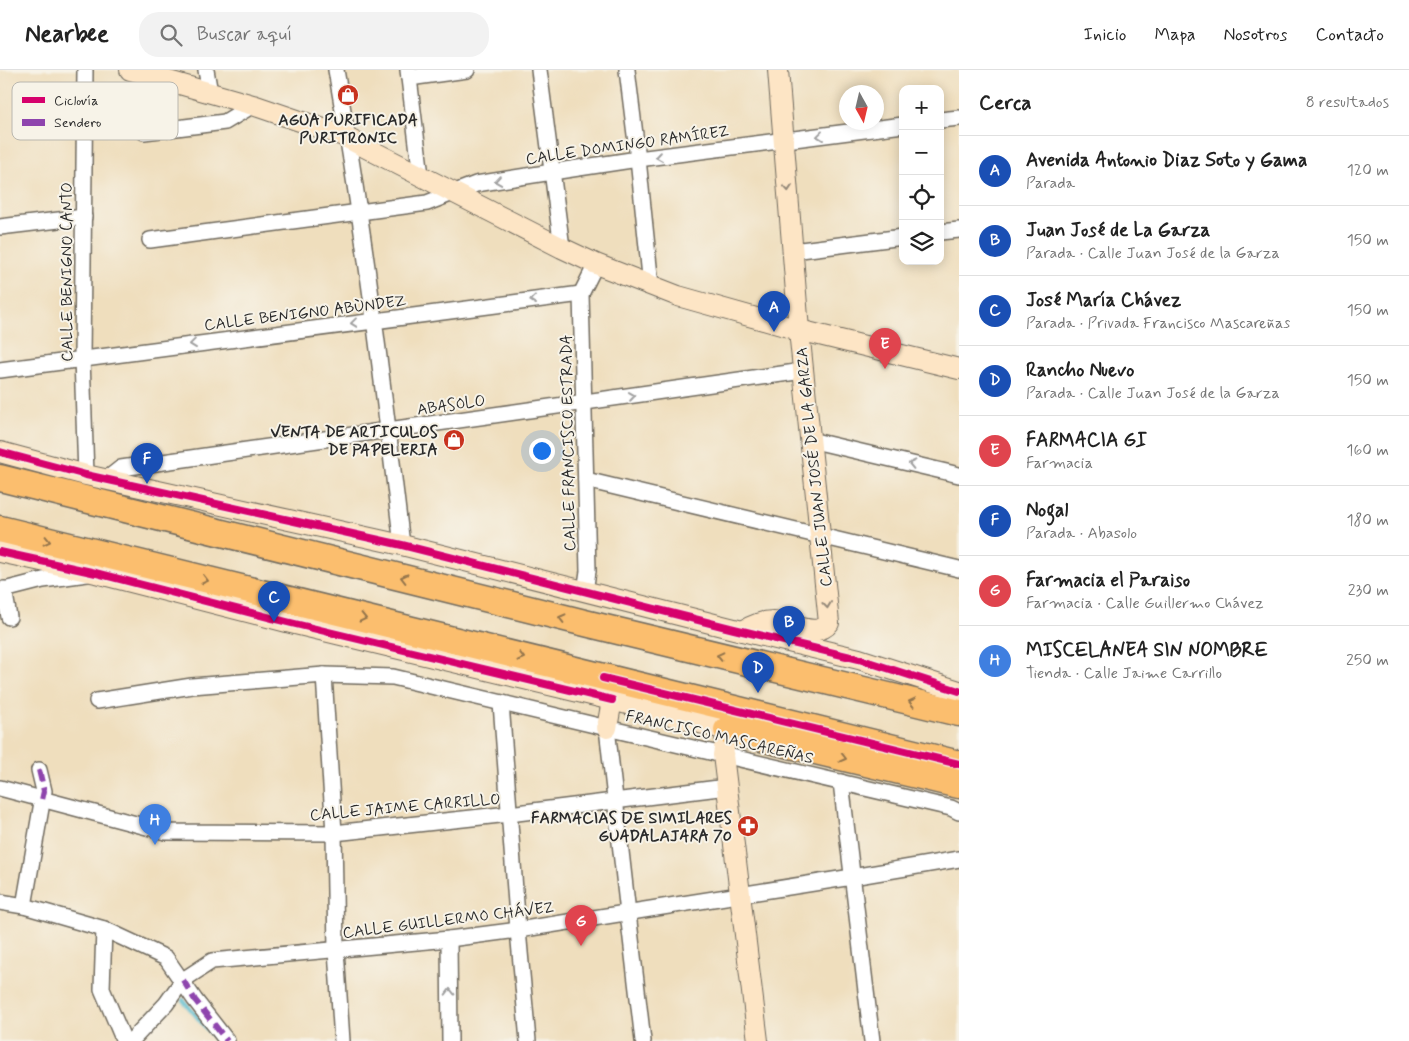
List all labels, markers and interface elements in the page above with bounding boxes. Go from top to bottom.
search box [139,12,489,57]
text: Nearbee [25,19,109,50]
icon: search [157,21,185,49]
text: Buscar aquí [197,22,292,47]
text: Inicio [1084,23,1126,47]
text: Mapa [1154,23,1195,47]
text: Nosotros [1223,23,1288,47]
text: Contacto [1316,23,1384,47]
legend [12,82,178,140]
shop icon: AGUA PURIFICADA PURITRONIC [336,83,360,107]
north arrow [839,85,884,130]
map controls [899,85,944,265]
button: + [899,85,944,130]
text: Cerca [979,89,1032,117]
text: Ciclovía [54,92,98,110]
text: 8 resultados [1306,92,1389,113]
place label: AGUA PURIFICADA PURITRONIC [278,110,418,149]
text: Sendero [54,114,101,132]
street label: CALLE DOMINGO RAMÍREZ [524,121,730,170]
one-way arrow [815,130,823,141]
button: − [899,130,944,175]
text: Avenida Antonio Diaz Soto y Gama [1026,148,1307,173]
one-way arrow [654,151,662,162]
text: A [990,160,1000,181]
text: 120 m [1347,160,1389,181]
text: Parada [1026,173,1075,194]
one-way arrow [493,175,502,185]
button: locate [899,175,944,220]
street label: CALLE BENIGNO CANTO [57,182,78,362]
one-way arrow [782,185,793,193]
text: Juan José de La Garza [1026,218,1210,243]
button: layers [899,220,944,265]
text: B [990,230,1000,251]
text: 150 m [1347,230,1389,251]
text: Parada · Calle Juan José de la Garza [1026,243,1280,264]
text: José María Chávez [1026,288,1181,313]
street label: CALLE BENIGNO ABÙNDEZ [203,291,408,336]
pin: A [758,291,790,332]
one-way arrow [529,295,537,305]
text: C [989,300,1001,321]
text: 150 m [1347,300,1389,321]
text: Parada · Privada Francisco Mascareñas [1026,313,1290,334]
one-way arrow [350,317,358,328]
pin: E [869,328,901,369]
street label: CALLE FRANCISCO ESTRADA [556,334,581,552]
one-way arrow [189,338,197,349]
street label: CALLE JUAN JOSÉ DE LA GARZA [791,346,838,588]
text: Rancho Nuevo [1026,358,1134,383]
text: D [989,370,1001,391]
text: 150 m [1347,370,1389,391]
text: Parada · Calle Juan José de la Garza [1026,383,1280,404]
street label: ABASOLO [416,390,487,421]
one-way arrow [628,391,637,401]
place label: VENTA DE ARTICULOS DE PAPELERIA [270,422,439,461]
shop icon: VENTA DE ARTICULOS DE PAPELERIA [442,428,466,452]
text: FARMACIA GI [1026,428,1147,453]
your location [529,438,555,464]
text: E [990,440,1000,461]
text: 160 m [1346,440,1389,461]
pin: F [131,443,163,484]
text: Farmacia [1026,453,1093,474]
one-way arrow [907,459,916,470]
text: Nogal [1026,498,1068,523]
text: F [991,510,999,531]
text: 180 m [1346,510,1389,531]
text: Parada · Abasolo [1026,523,1137,544]
one-way arrow [43,535,52,546]
text: Farmacia el Paraiso [1026,568,1190,593]
one-way arrow [399,573,408,584]
one-way arrow [201,574,210,585]
text: G [990,580,1000,601]
text: 230 m [1348,580,1389,601]
pin: C [258,581,290,622]
text: Farmacia · Calle Guillermo Chávez [1026,593,1264,614]
one-way arrow [822,601,833,609]
pin: B [773,606,805,647]
one-way arrow [358,612,367,623]
one-way arrow [558,613,566,623]
text: MISCELANEA SIN NOMBRE [1026,638,1268,663]
text: H [990,650,1000,671]
text: 250 m [1346,650,1389,671]
one-way arrow [516,651,525,662]
one-way arrow [715,651,724,662]
pin: D [742,652,774,693]
text: Tienda · Calle Jaime Carrillo [1026,663,1222,684]
one-way arrow [907,697,916,708]
street label: FRANCISCO MASCAREÑAS [624,706,816,769]
one-way arrow [838,752,847,763]
street label: CALLE JAIME CARRILLO [309,789,501,826]
pin: H [139,804,171,845]
place label: FARMACIAS DE SIMILARES GUADALAJARA 70 [531,808,733,847]
pharmacy icon: FARMACIAS DE SIMILARES GUADALAJARA 70 [736,814,760,838]
street label: CALLE GUILLERMO CHÁVEZ [341,897,555,944]
pin: G [565,905,597,946]
one-way arrow [445,988,455,996]

